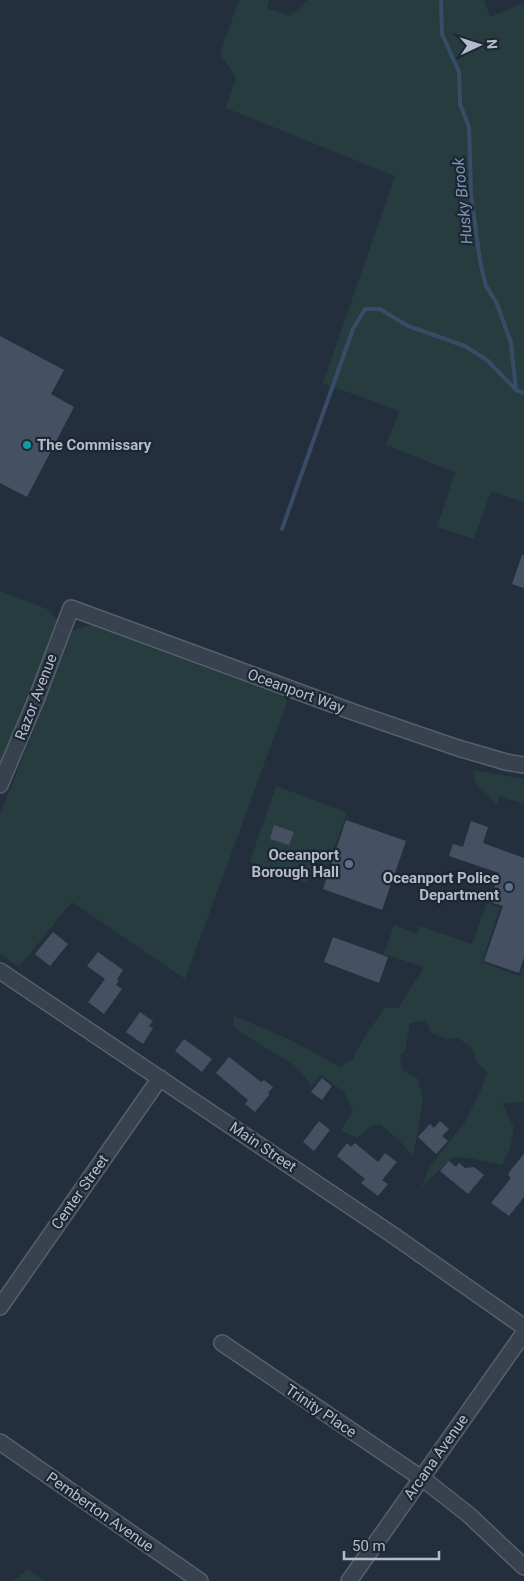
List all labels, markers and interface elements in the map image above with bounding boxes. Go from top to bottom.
north arrow [454,20,504,70]
text: N [484,39,500,50]
water label: Husky Brook [448,156,476,245]
place label: The Commissary [37,436,152,454]
marker: The Commissary [21,439,33,451]
street label: Razor Avenue [11,651,61,743]
street label: Oceanport Way [245,665,347,717]
place label: Oceanport Borough Hall [252,846,339,881]
marker: Oceanport Borough Hall [343,858,355,870]
place label: Oceanport Police Department [383,869,499,904]
marker: Oceanport Police Department [503,881,515,893]
street label: Main Street [226,1118,300,1176]
street label: Center Street [48,1151,112,1233]
street label: Trinity Place [282,1381,360,1441]
street label: Arcana Avenue [400,1411,472,1503]
street label: Pemberton Avenue [43,1468,157,1556]
scale bar [344,1528,439,1560]
text: 50 m [352,1537,386,1555]

